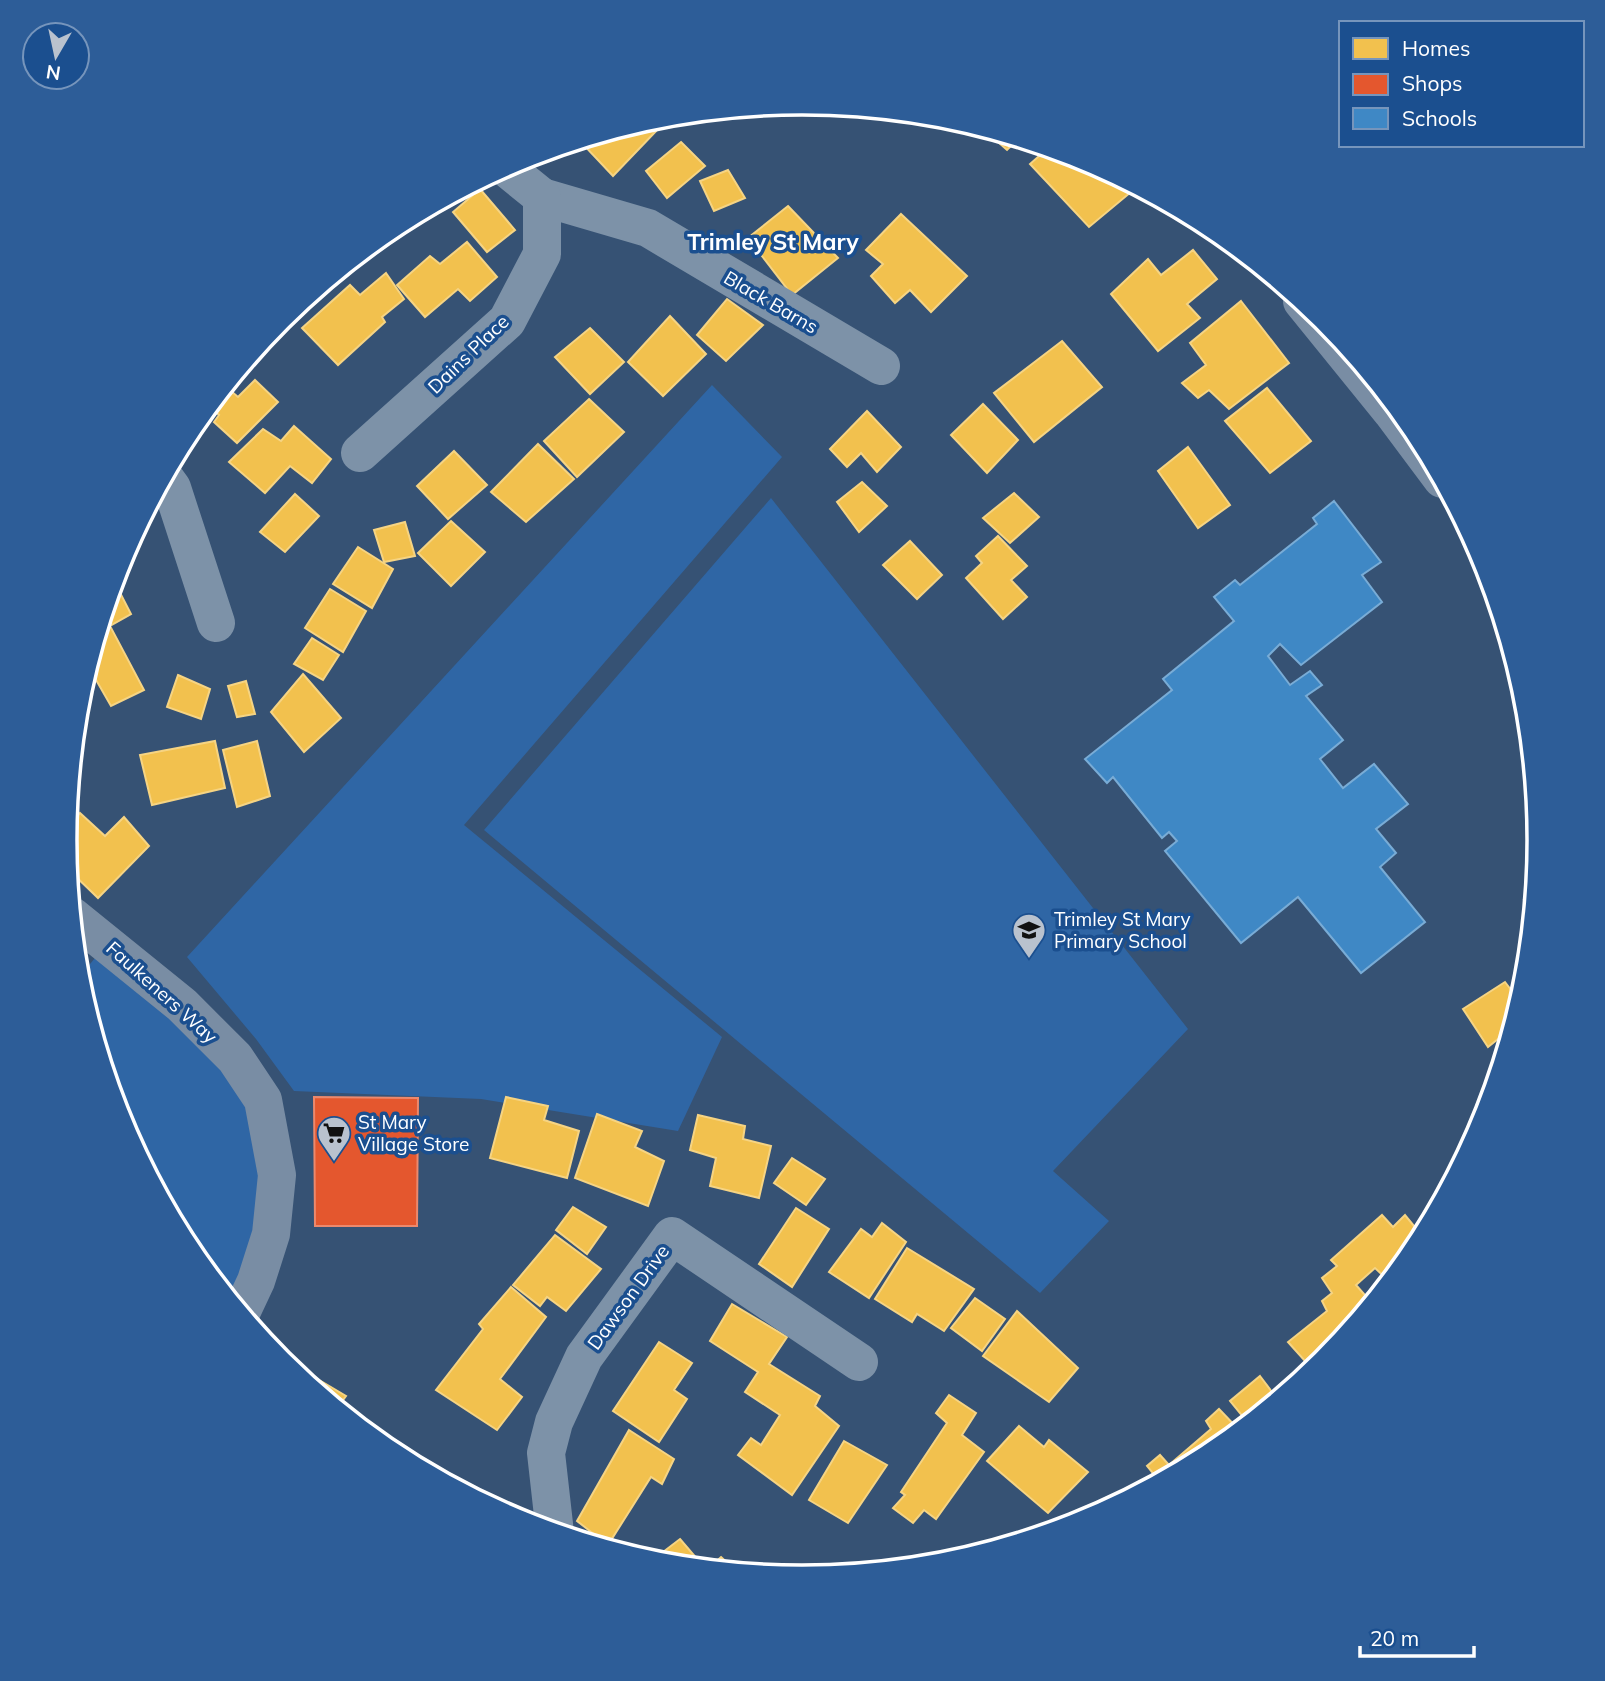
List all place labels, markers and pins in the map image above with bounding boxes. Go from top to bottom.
place label: Trimley St Mary Primary School [1054,907,1191,953]
school or university icon: Trimley St Mary Primary School [1010,911,1048,960]
place label: St Mary Village Store [358,1110,469,1156]
supermarket icon: St Mary Village Store [315,1114,353,1163]

